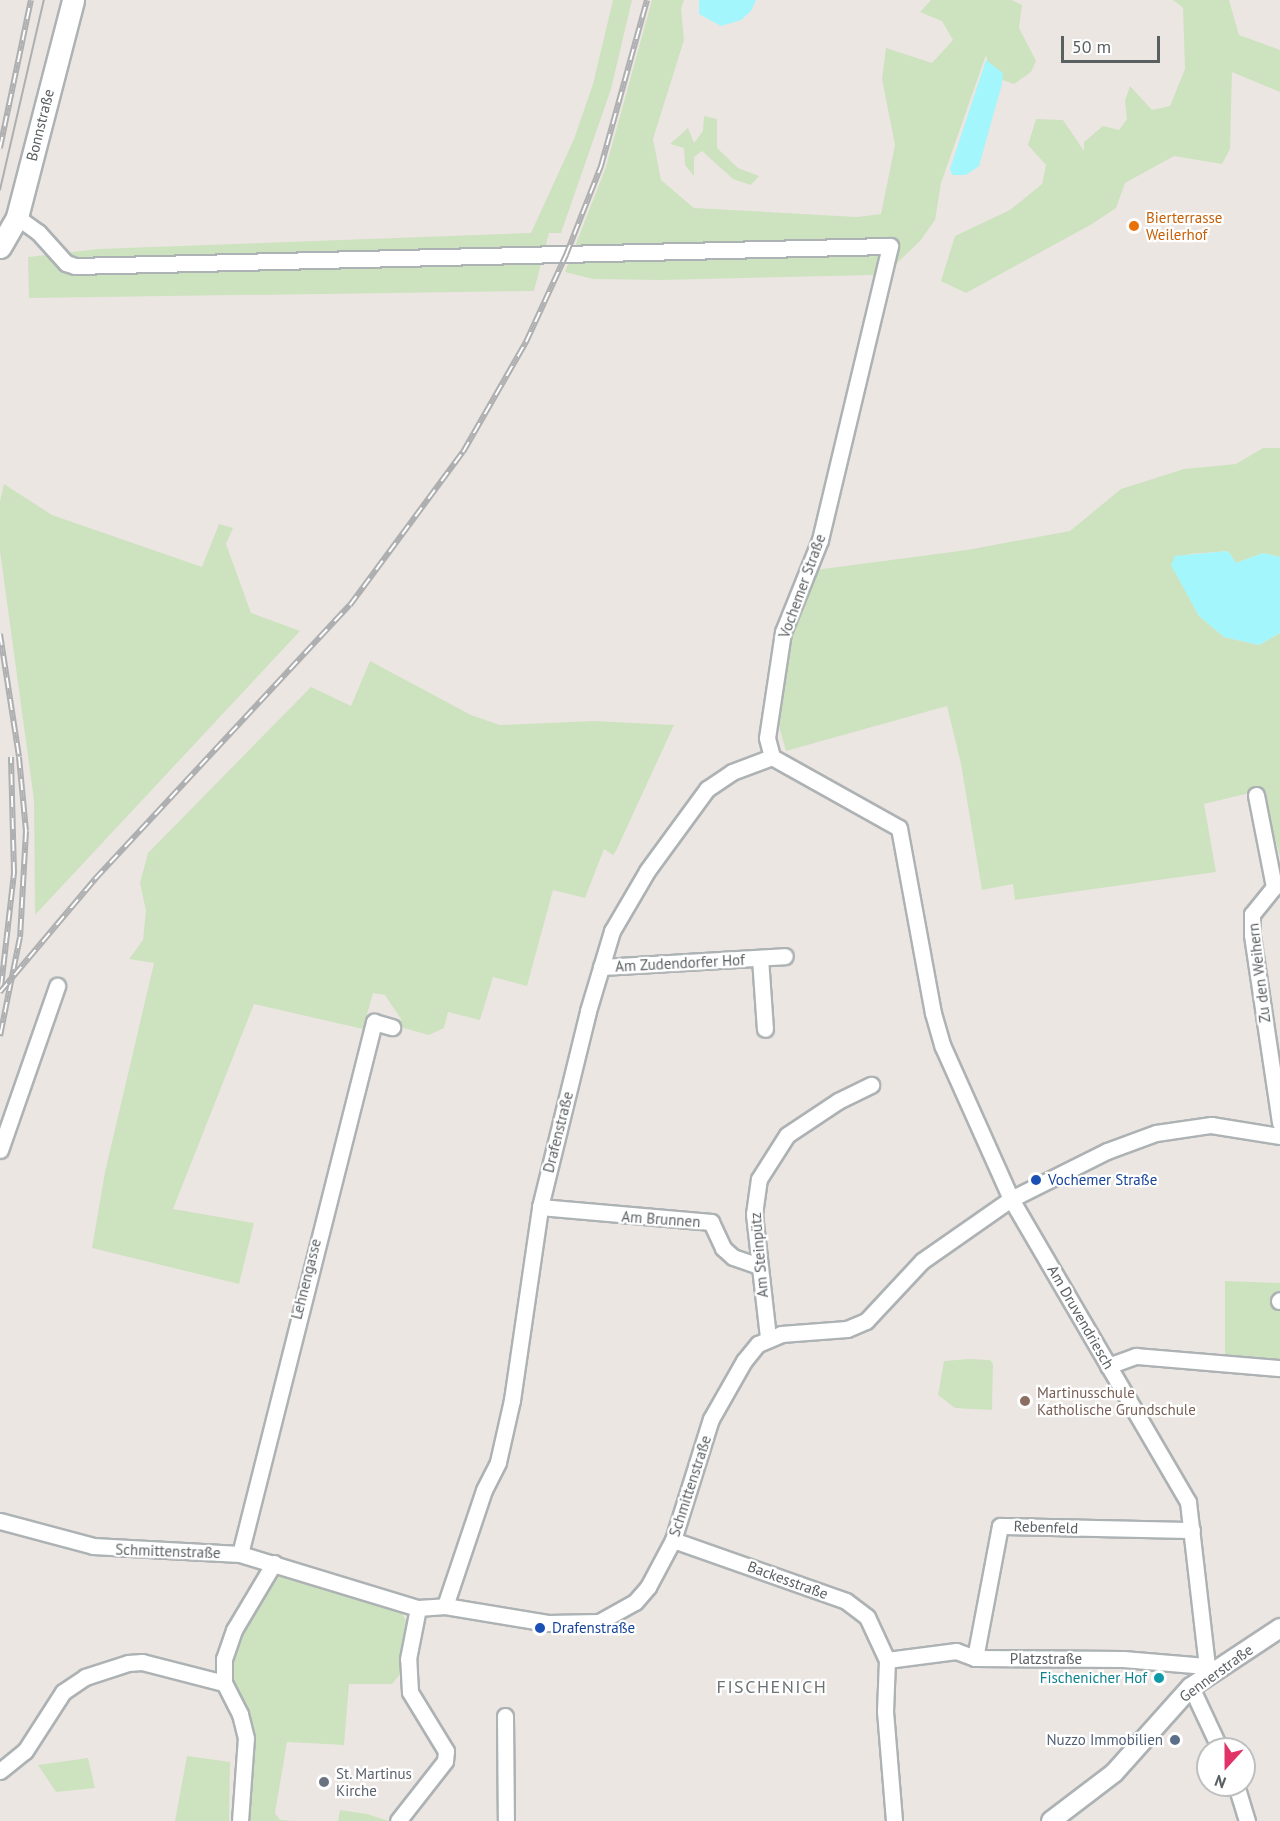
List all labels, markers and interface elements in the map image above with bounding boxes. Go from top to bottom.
scale bar [1064,24,1163,62]
text: 50 m [1072,35,1111,58]
street label: Bonnstraße [22,87,58,163]
place label: Bierterrasse Weilerhof [1146,208,1222,243]
marker: Bierterrasse Weilerhof [1127,219,1141,233]
street label: Vochemer Straße [775,532,829,640]
street label: Zu den Weihern [1244,922,1274,1024]
street label: Am Zudendorfer Hof [615,951,745,975]
street label: Drafenstraße [539,1089,577,1175]
place label: Vochemer Straße [1048,1171,1157,1189]
marker: Vochemer Straße [1029,1173,1043,1187]
street label: Am Brunnen [621,1207,701,1231]
street label: Am Steinpütz [746,1212,772,1298]
street label: Lehnengasse [287,1237,325,1321]
street label: Am Druvendriesch [1044,1262,1118,1372]
place label: Martinusschule Katholische Grundschule [1037,1383,1196,1418]
marker: Martinusschule Katholische Grundschule [1018,1394,1032,1408]
street label: Schmittenstraße [665,1433,715,1539]
street label: Rebenfeld [1013,1517,1079,1537]
street label: Schmittenstraße [115,1540,221,1562]
street label: Backesstraße [745,1557,831,1603]
place label: Drafenstraße [552,1619,635,1637]
marker: Drafenstraße [533,1621,547,1635]
street label: Gennerstraße [1176,1640,1256,1706]
street label: Platzstraße [1010,1650,1082,1668]
place label: Fischenicher Hof [1040,1669,1147,1687]
marker: Fischenicher Hof [1152,1671,1166,1685]
district label: FISCHENICH [717,1676,827,1698]
place label: Nuzzo Immobilien [1046,1731,1163,1749]
marker: Nuzzo Immobilien [1168,1733,1182,1747]
north arrow [1196,1737,1256,1797]
place label: St. Martinus Kirche [336,1764,413,1799]
text: N [1212,1771,1229,1793]
marker: St. Martinus Kirche [317,1775,331,1789]

